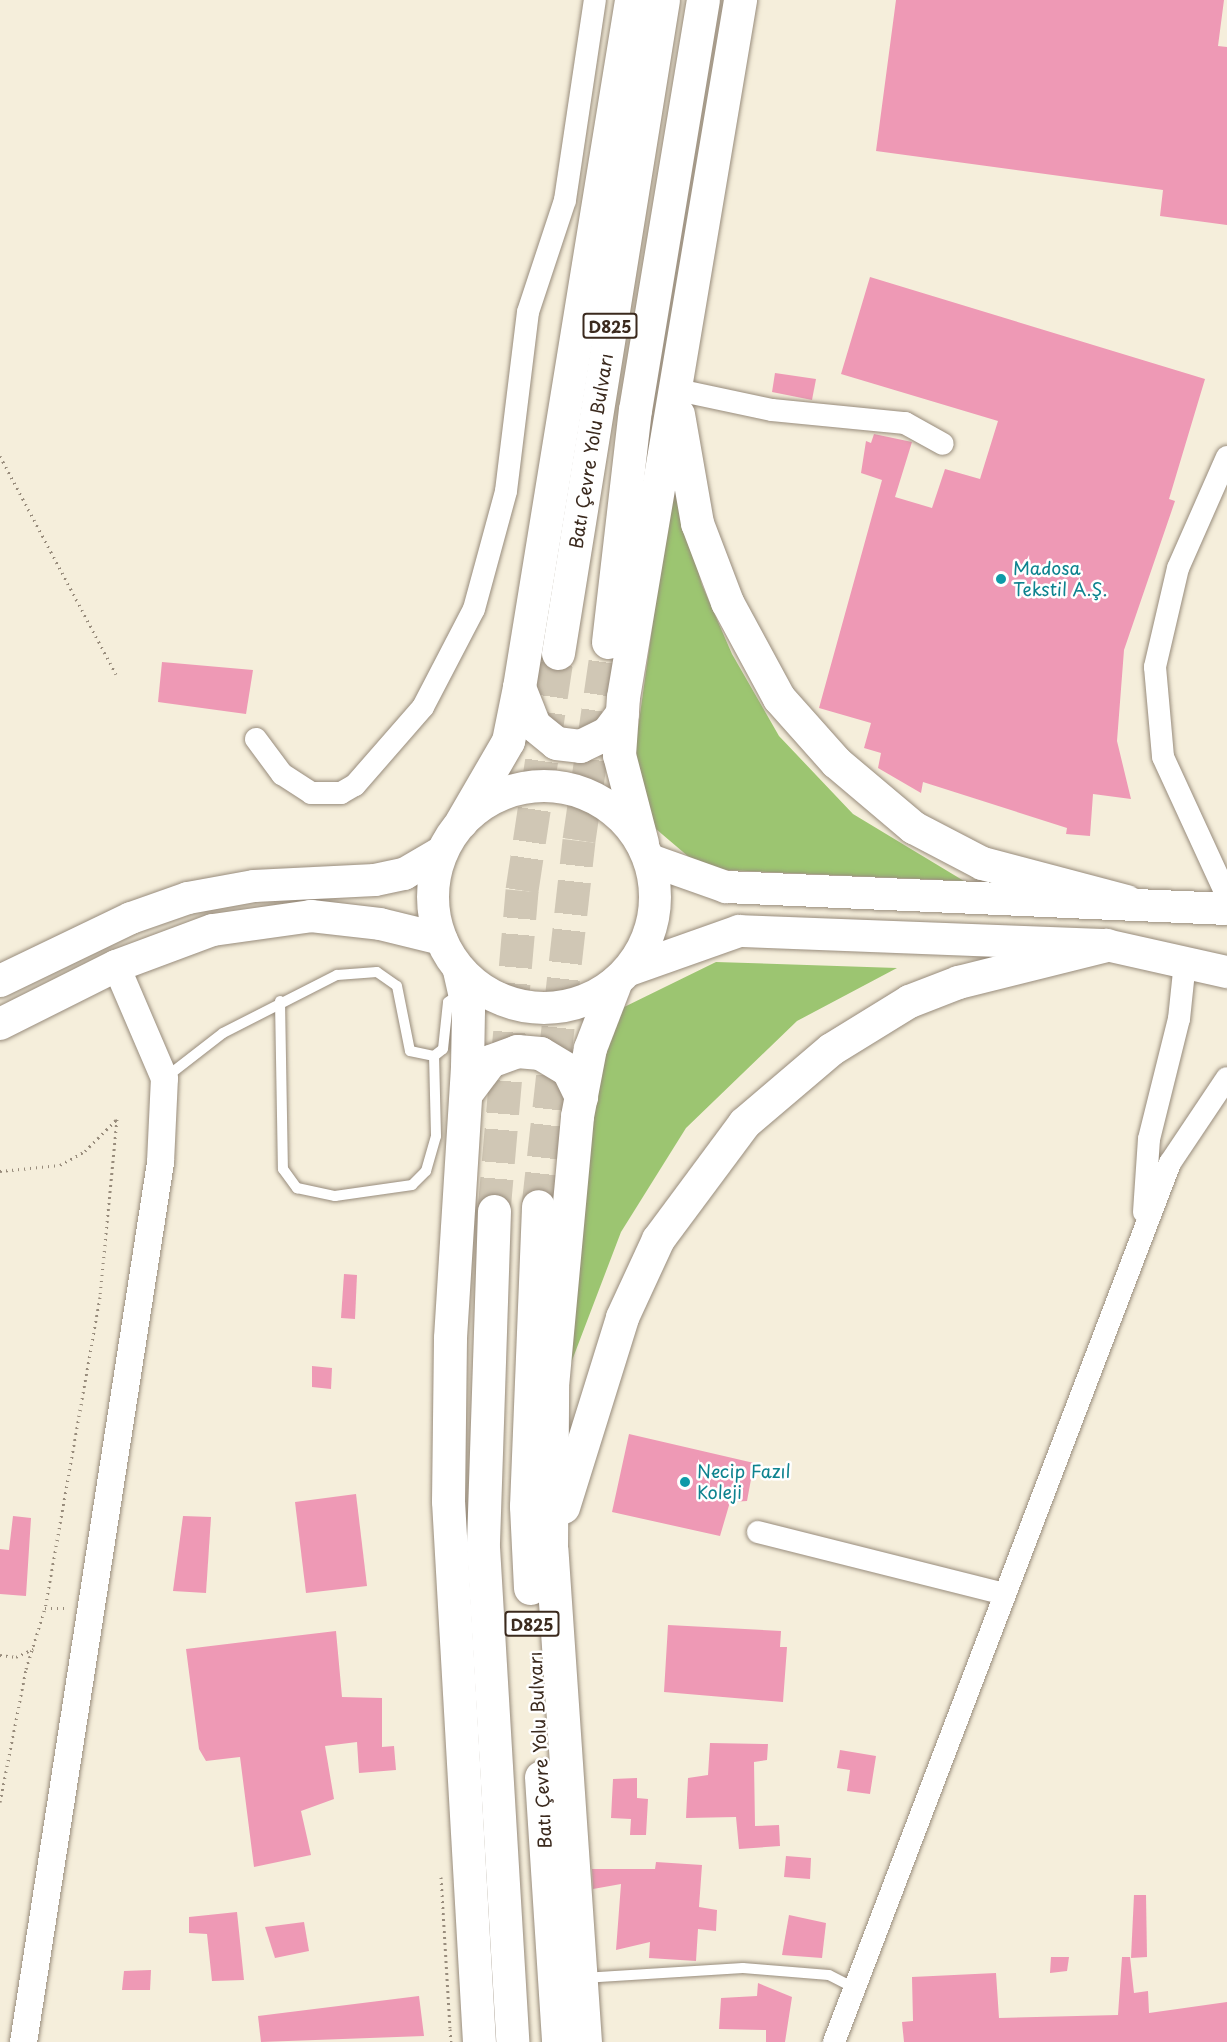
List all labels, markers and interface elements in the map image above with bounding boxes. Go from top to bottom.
road number: D825 [582,313,638,339]
street label: Batı Çevre Yolu Bulvarı [565,352,617,550]
place label: Madosa Tekstil A.Ş. [1013,558,1108,600]
marker: Madosa Tekstil A.Ş. [994,572,1008,586]
place label: Necip Fazıl Koleji [697,1461,791,1504]
marker: Necip Fazıl Koleji [678,1475,692,1489]
road number: D825 [504,1611,560,1637]
street label: Batı Çevre Yolu Bulvarı [524,1651,556,1849]

